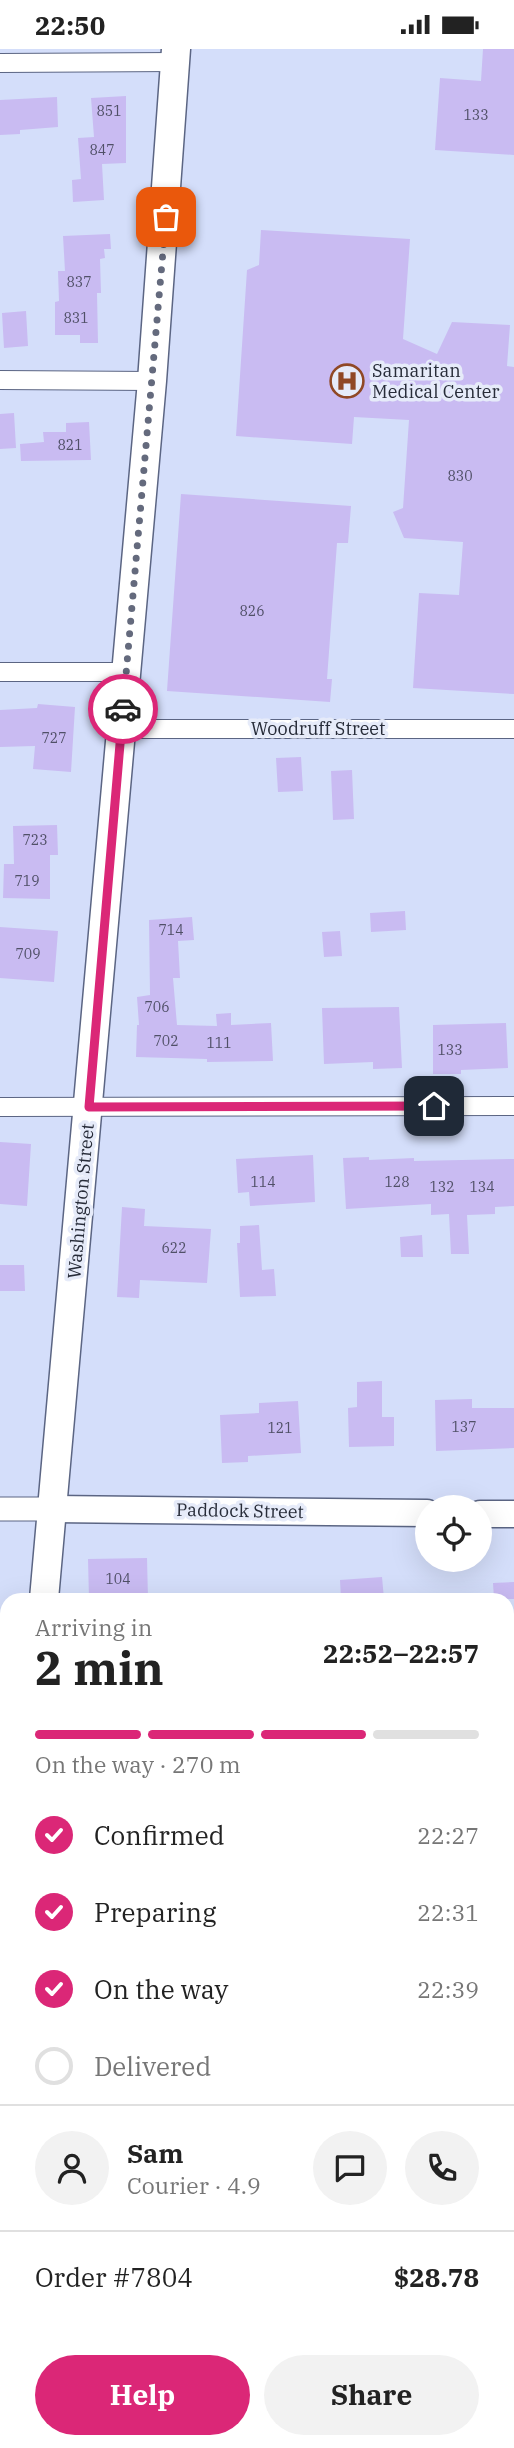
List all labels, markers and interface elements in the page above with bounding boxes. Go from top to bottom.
text: 22:50 [35,8,105,42]
house number: 851 [96,102,122,120]
house number: 133 [463,106,489,124]
house number: 847 [89,141,115,159]
pin [136,187,196,247]
icon: bag [147,198,185,236]
house number: 837 [66,273,92,291]
house number: 831 [63,309,89,327]
place label: Samaritan Medical Center [372,359,499,403]
hospital icon: Samaritan Medical Center [328,362,366,400]
house number: 821 [57,436,83,454]
house number: 830 [447,467,473,485]
house number: 826 [239,602,265,620]
courier [88,674,158,744]
icon: car [104,690,142,728]
street label: Woodruff Street [251,717,385,740]
house number: 727 [41,729,67,747]
house number: 723 [22,831,48,849]
house number: 719 [14,872,40,890]
house number: 714 [158,921,184,939]
house number: 709 [15,945,41,963]
house number: 706 [144,998,170,1016]
house number: 702 [153,1032,179,1050]
house number: 111 [206,1034,232,1052]
house number: 133 [437,1041,463,1059]
pin [404,1076,464,1136]
icon: home [415,1087,453,1125]
street label: Washington Street [62,1122,99,1280]
house number: 114 [250,1173,276,1191]
house number: 128 [384,1173,410,1191]
house number: 132 [429,1178,455,1196]
house number: 134 [469,1178,495,1196]
house number: 622 [161,1239,187,1257]
house number: 137 [451,1418,477,1436]
house number: 121 [267,1419,293,1437]
map controls [415,1495,492,1572]
button: locate [415,1495,492,1572]
street label: Paddock Street [176,1498,304,1523]
house number: 104 [105,1570,131,1588]
text: Arriving in [35,1612,152,1642]
text: 22:52–22:57 [323,1636,479,1670]
text: 2 min [35,1638,164,1698]
text: On the way · 270 m [35,1749,241,1779]
icon: check [35,1816,73,1854]
text: Confirmed [94,1818,225,1852]
text: 22:27 [417,1820,479,1850]
icon: check [35,1893,73,1931]
text: Preparing [94,1895,216,1929]
text: 22:31 [417,1897,479,1927]
icon: check [35,1970,73,2008]
text: On the way [94,1972,228,2006]
text: 22:39 [417,1974,479,2004]
text: Delivered [94,2049,211,2083]
button: person [35,2131,109,2205]
button: chat [313,2131,387,2205]
button: phone [405,2131,479,2205]
text: Sam [127,2136,183,2170]
text: Courier · 4.9 [127,2170,261,2200]
text: Order #7804 [35,2260,193,2294]
text: $28.78 [394,2260,479,2294]
button: Help [35,2355,250,2435]
button: Share [264,2355,479,2435]

